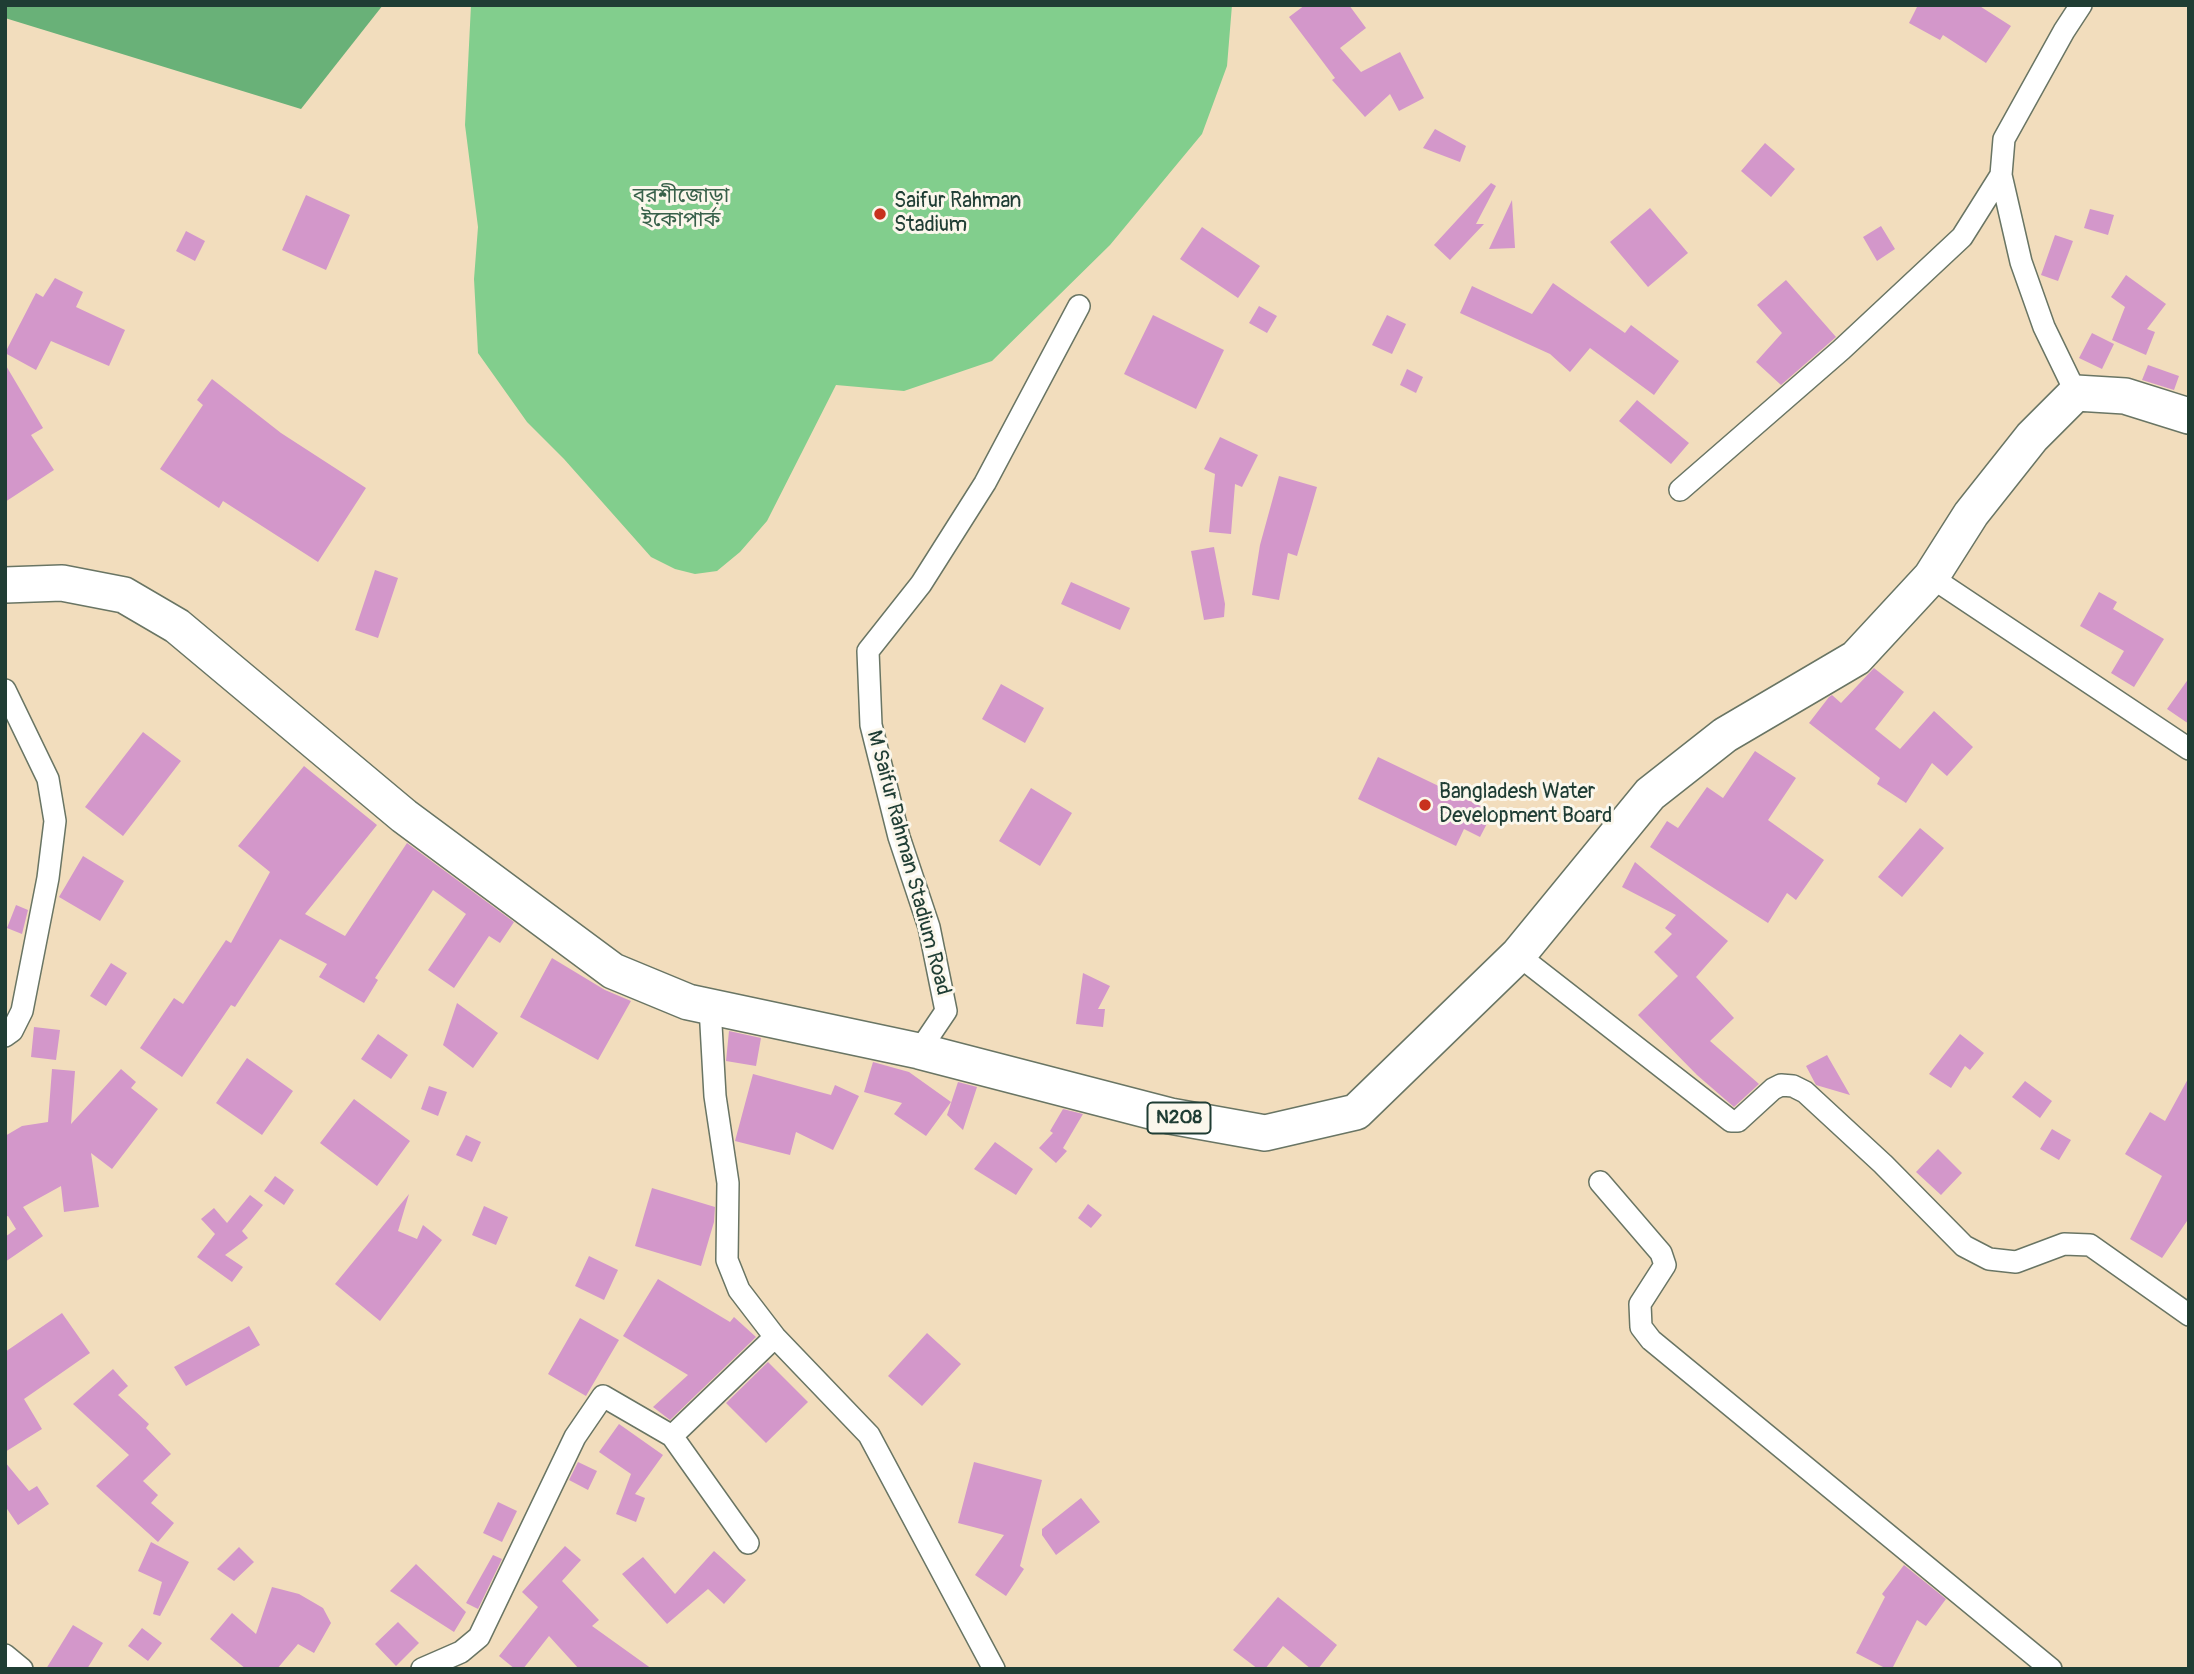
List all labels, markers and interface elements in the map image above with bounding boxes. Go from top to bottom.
park label: বরশীজোড়া ইকোপার্ক [633,184,729,234]
place label: Saifur Rahman Stadium [894,189,1021,239]
marker: Saifur Rahman Stadium [872,206,888,222]
street label: M Saifur Rahman Stadium Road [861,728,955,998]
place label: Bangladesh Water Development Board [1439,780,1612,830]
marker: Bangladesh Water Development Board [1417,797,1433,813]
road number: N208 [1148,1102,1210,1134]

